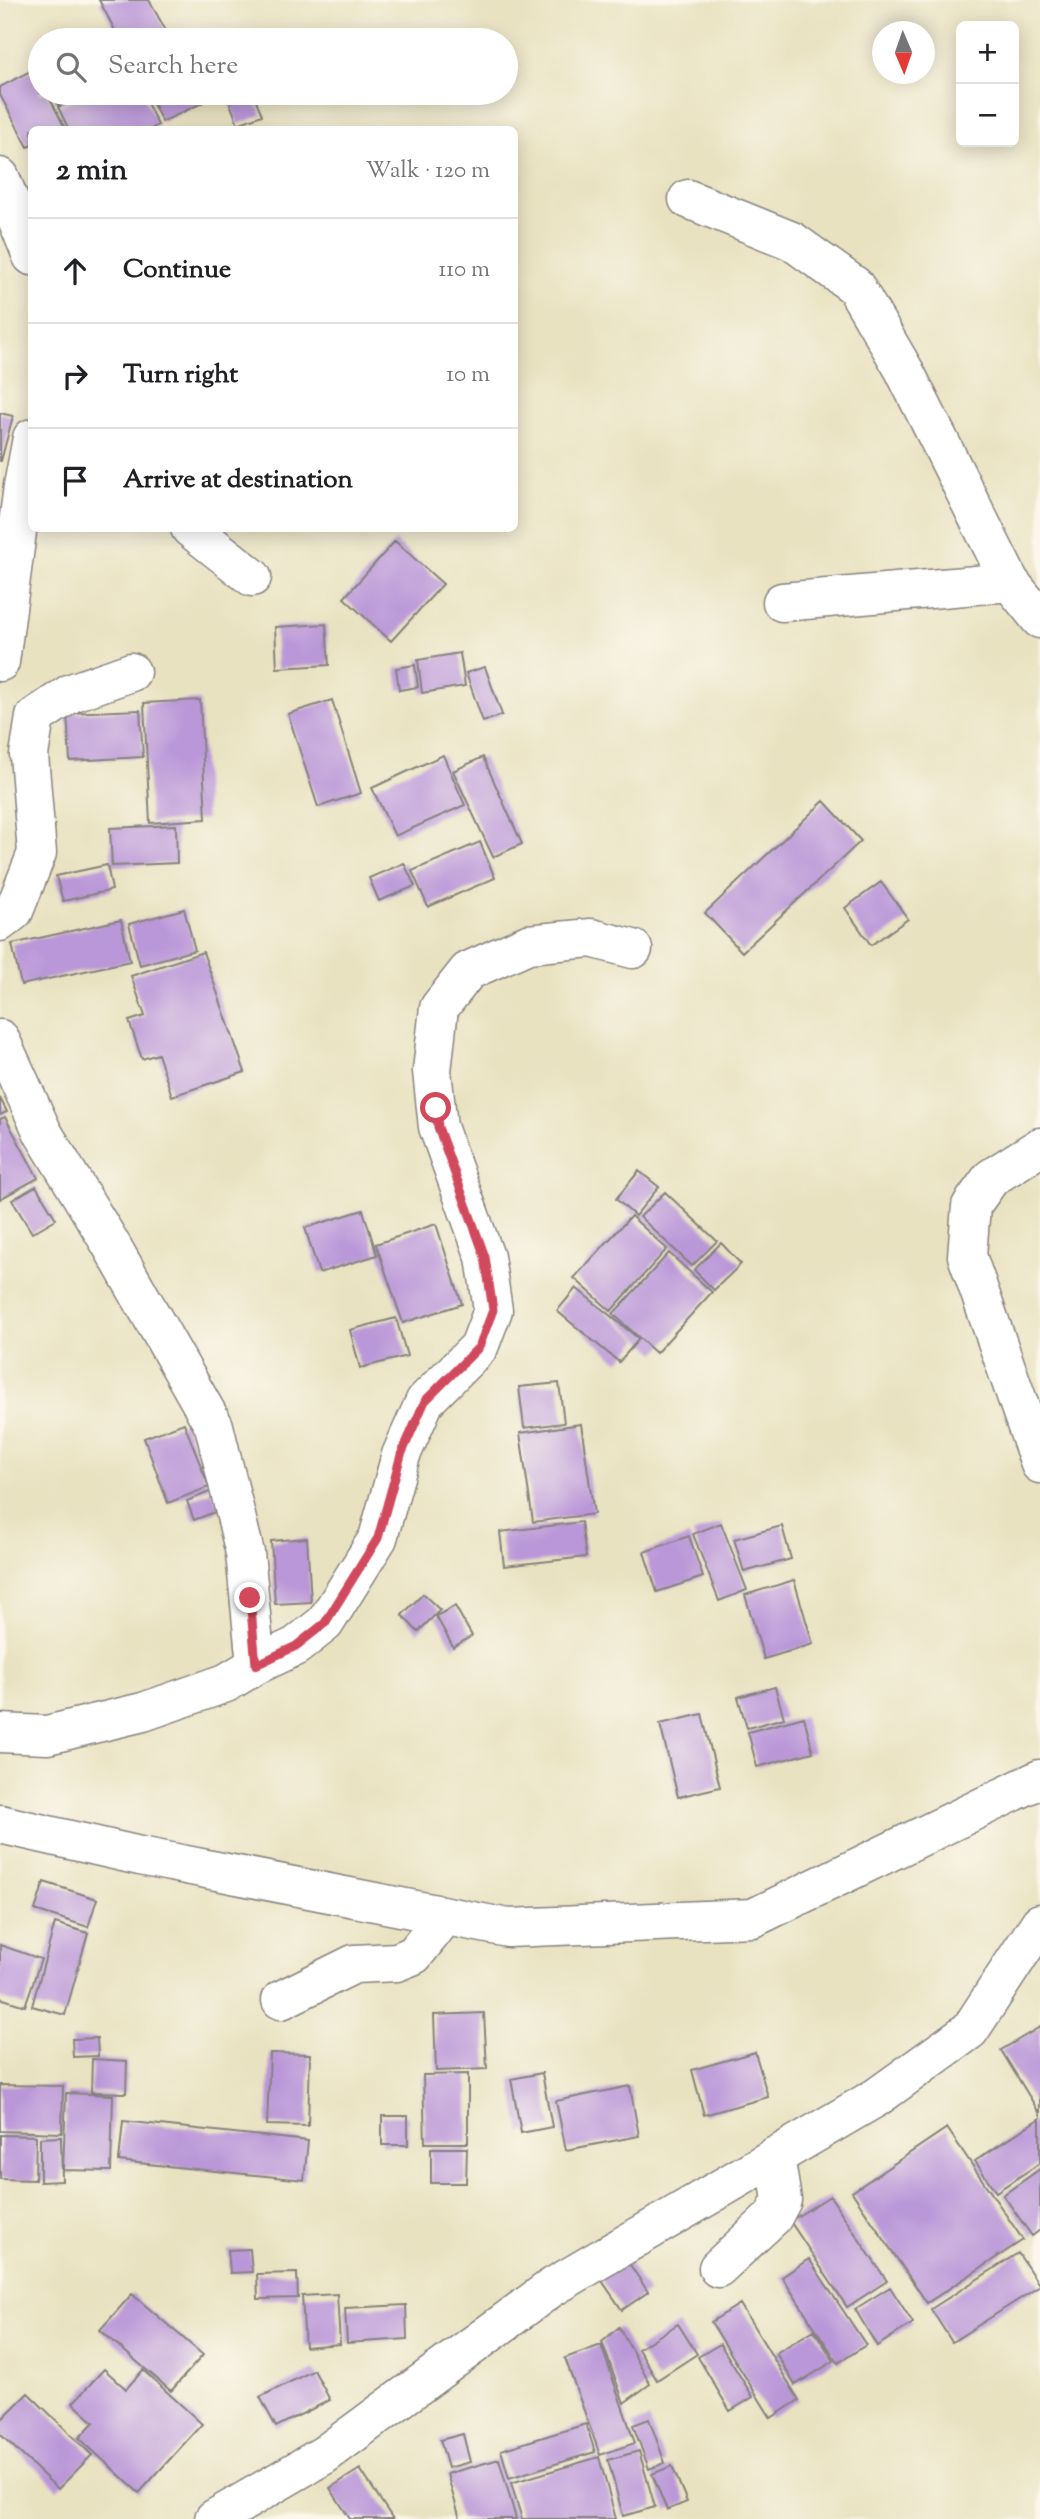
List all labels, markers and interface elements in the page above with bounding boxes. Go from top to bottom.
north arrow [872,21,935,84]
map controls [956,21,1019,147]
button: + [956,21,1019,84]
search box [28,28,518,105]
icon: search [52,48,90,86]
text: Search here [108,48,238,85]
button: − [956,84,1019,147]
text: 2 min [56,150,128,193]
text: Walk · 120 m [366,155,490,188]
icon: ahead [56,252,94,290]
text: Continue [123,252,231,289]
text: 110 m [439,254,490,287]
icon: right [56,357,94,395]
text: Turn right [123,357,238,394]
text: 10 m [446,359,490,392]
icon: arrive [56,462,94,500]
text: Arrive at destination [123,462,353,499]
route start [420,1092,451,1123]
route end [234,1582,265,1613]

